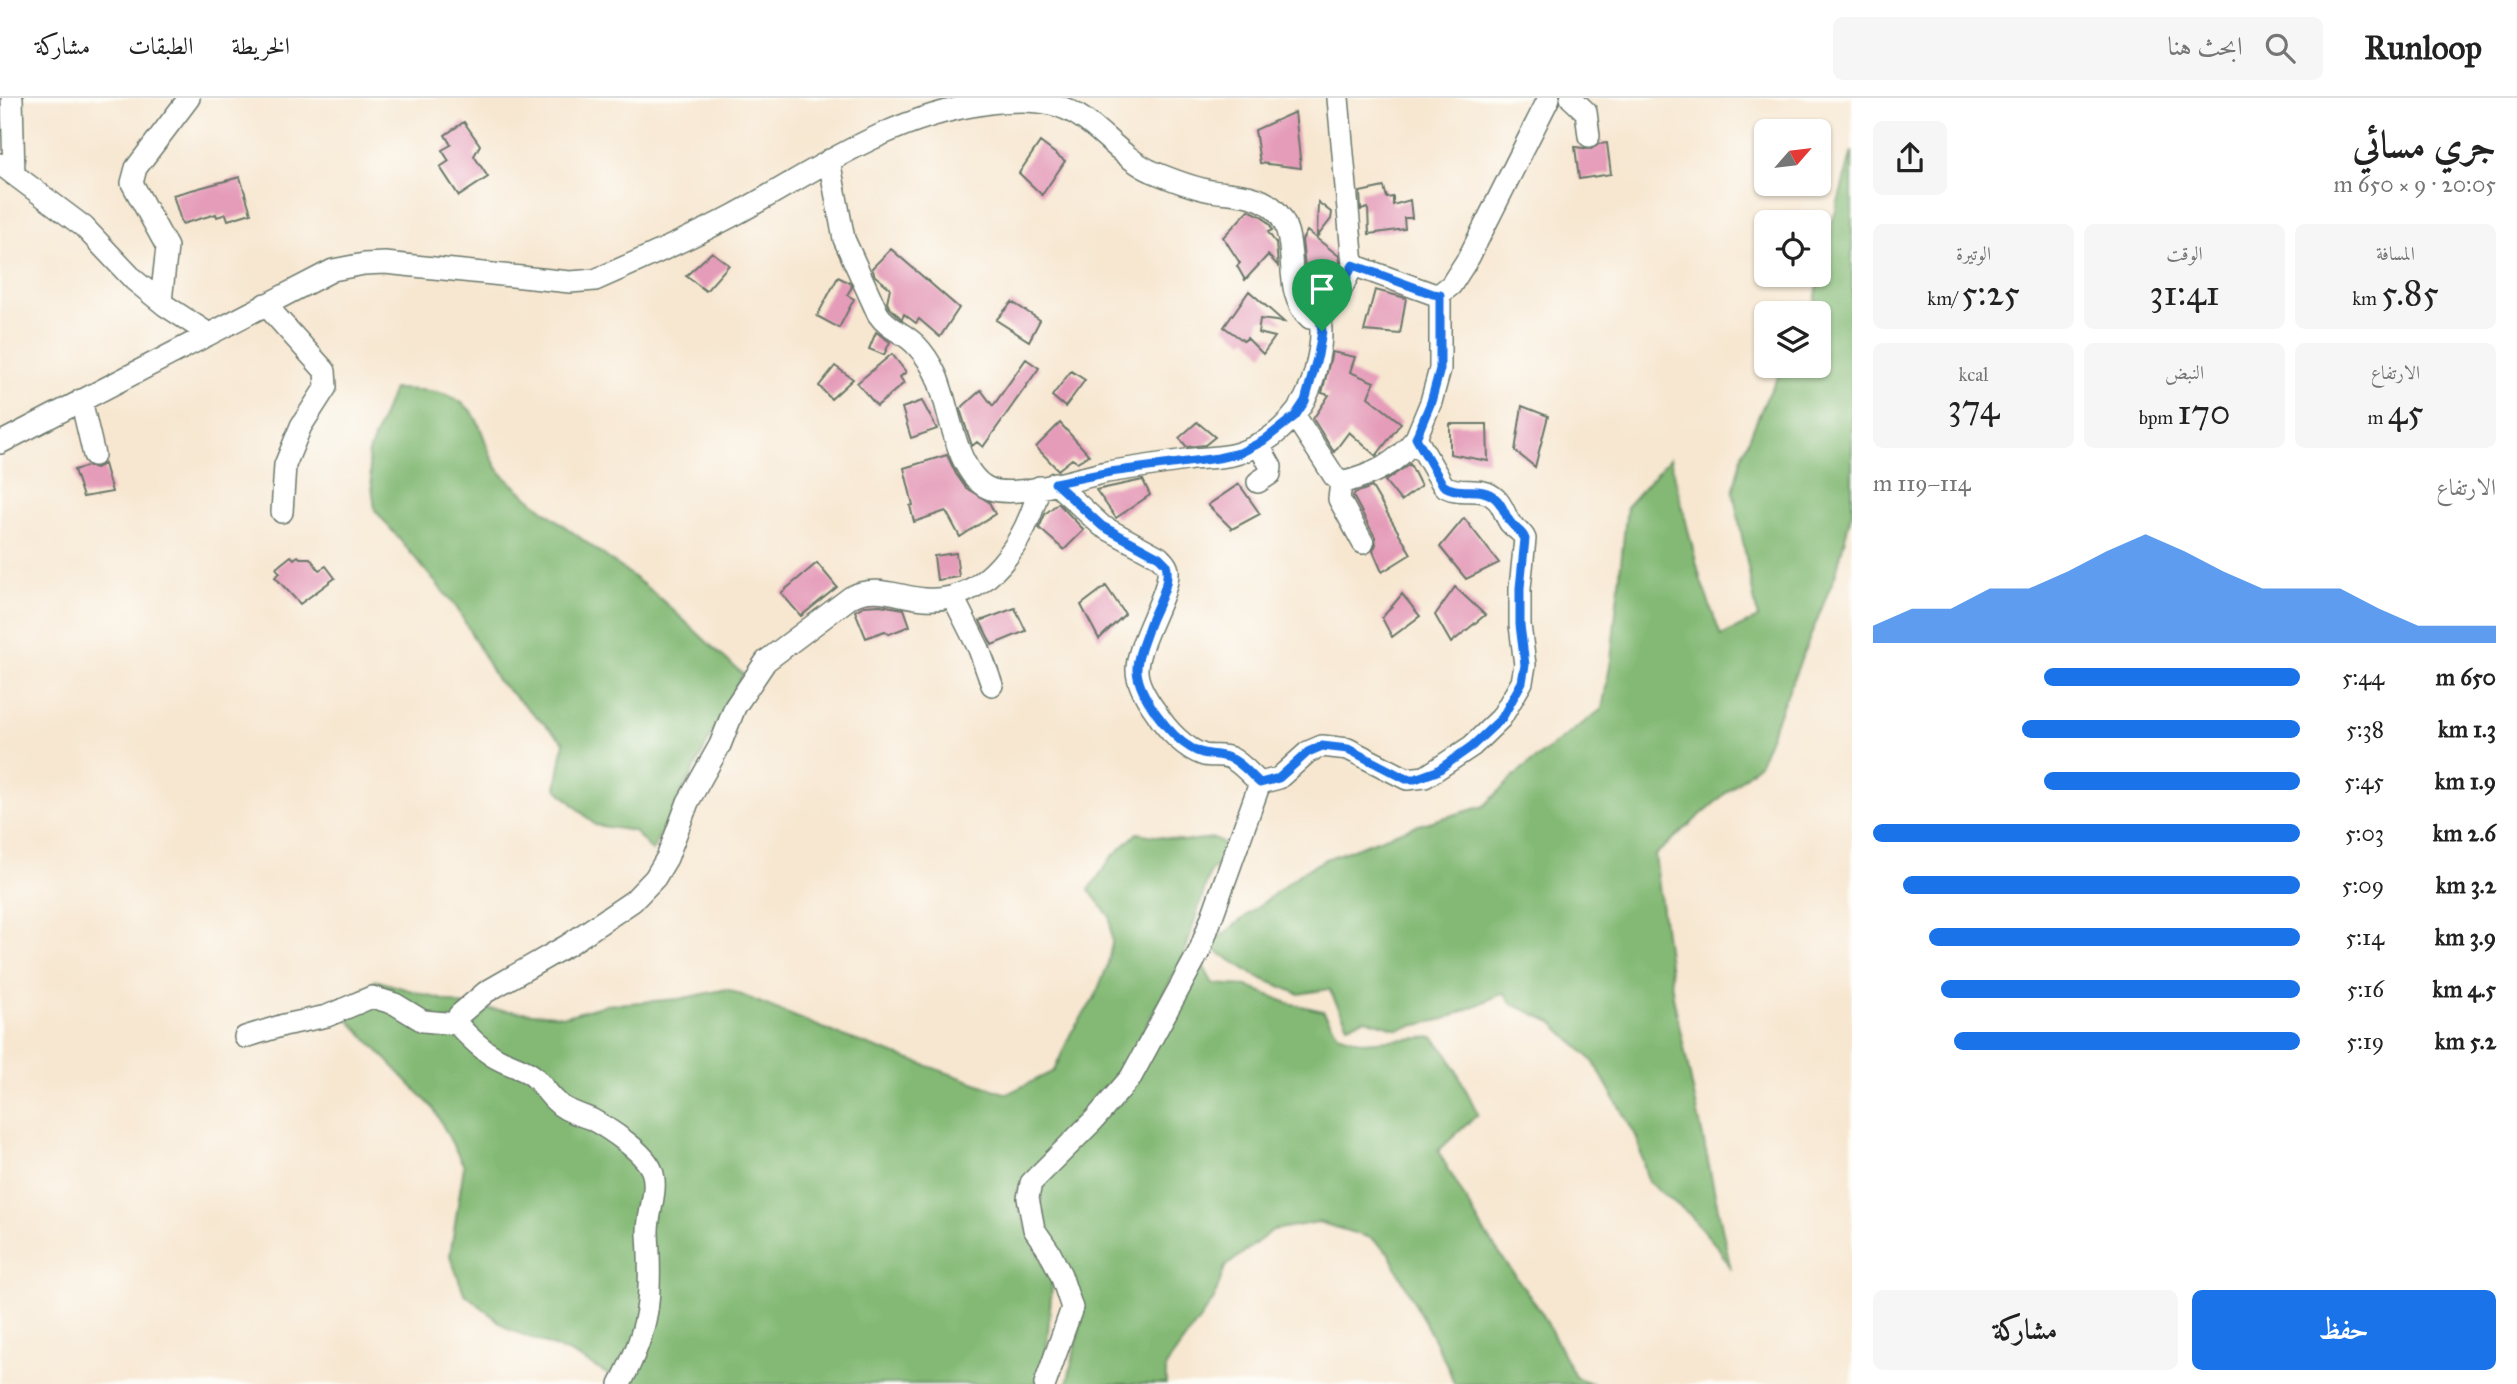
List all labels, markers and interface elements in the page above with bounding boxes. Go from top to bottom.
search box [1833,17,2323,80]
text: Runloop [2365,28,2482,68]
icon: search [2261,29,2299,67]
text: ابحث هنا [2168,30,2243,62]
text: مشاركة [35,31,90,61]
text: الطبقات [128,31,194,61]
text: الخريطة [232,31,290,61]
north arrow [1754,119,1830,196]
map controls [1754,119,1831,378]
button: share [1873,121,1947,195]
text: جري مسائي [2352,121,2496,167]
text: 20:05 · 9 × 650 m [2334,170,2496,198]
button: locate [1754,210,1831,287]
text: الوتيرة [1956,242,1991,265]
text: الوقت [2166,242,2203,265]
text: المسافة [2376,242,2415,265]
pin [1292,259,1352,331]
icon: arrive [1303,270,1341,308]
text: 5:25 [1961,272,2020,315]
text: 31:41 [2150,272,2219,315]
text: 5.85 [2381,272,2439,315]
text: /km [1927,287,1961,310]
text: km [2352,287,2381,310]
button: layers [1754,301,1831,378]
text: النبض [2165,361,2204,384]
text: الارتفاع [2371,361,2420,384]
text: kcal [1959,363,1988,386]
text: 374 [1948,386,1999,429]
text: 170 [2177,391,2230,434]
text: 45 [2388,391,2423,434]
text: bpm [2139,406,2177,429]
text: m [2368,406,2388,429]
text: 114–119 m [1873,469,1971,497]
text: الارتفاع [2436,473,2496,501]
text: 5:44 [2342,663,2384,691]
text: 650 m [2436,663,2496,691]
text: 5:38 [2346,715,2384,743]
text: 1.3 km [2438,715,2496,743]
text: 5:45 [2344,767,2384,795]
text: 1.9 km [2435,767,2496,795]
text: 5:03 [2345,819,2384,847]
text: 2.6 km [2433,819,2496,847]
text: 5:09 [2342,871,2384,899]
text: 3.2 km [2436,871,2496,899]
text: 5:14 [2346,923,2384,951]
text: 3.9 km [2435,923,2496,951]
text: 5:16 [2347,975,2384,1003]
text: 4.5 km [2433,975,2496,1003]
text: 5:19 [2346,1027,2384,1055]
text: 5.2 km [2435,1027,2496,1055]
button: مشاركة [1873,1290,2178,1370]
button: حفظ [2192,1290,2496,1370]

